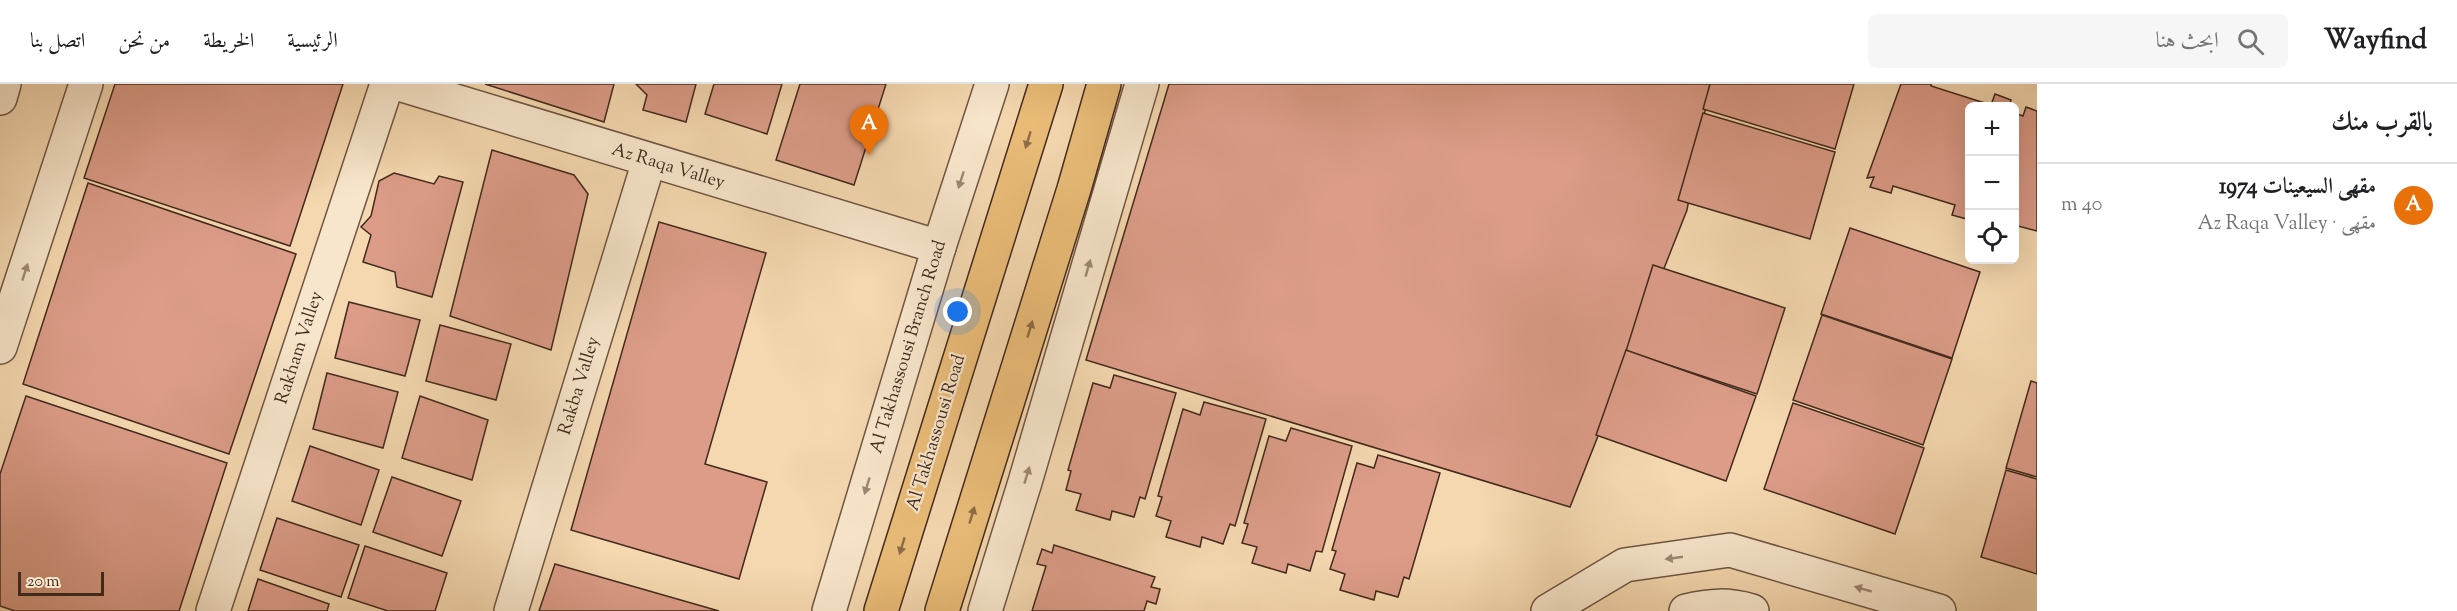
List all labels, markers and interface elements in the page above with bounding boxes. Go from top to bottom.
search box [1868,14,2288,68]
text: Wayfind [2324,21,2427,61]
icon: search [2234,25,2267,58]
text: ابحث هنا [2155,26,2219,58]
text: اتصل بنا [30,27,85,57]
text: من نحن [118,27,170,57]
text: الخريطة [203,27,254,57]
text: الرئيسية [287,27,338,57]
map controls [1965,102,2019,264]
button: + [1965,102,2019,156]
text: بالقرب منك [2331,105,2433,142]
pin: A [850,106,888,155]
one-way arrow [1023,131,1033,149]
street label: Az Raqa Valley [608,137,728,197]
button: − [1965,156,2019,210]
one-way arrow [956,171,965,189]
text: مقهى السيعينات 1974 [2219,172,2376,204]
text: 40 m [2061,191,2102,220]
text: A [2405,191,2422,220]
button: locate [1965,210,2019,264]
text: مقهى · Az Raqa Valley [2197,210,2376,239]
street label: Al Takhassousi Branch Road [864,237,954,457]
one-way arrow [1084,259,1093,277]
one-way arrow [20,263,30,281]
street label: Rakham Valley [270,288,331,408]
your location [943,297,972,326]
one-way arrow [1026,320,1035,338]
street label: Rakba Valley [553,334,607,438]
street label: Al Takhassousi Road [901,352,973,514]
one-way arrow [1023,466,1032,484]
one-way arrow [862,477,871,495]
one-way arrow [968,506,977,524]
one-way arrow [896,538,906,556]
one-way arrow [1665,553,1684,562]
scale bar [18,569,104,596]
text: 20 m [27,571,60,594]
one-way arrow [1854,584,1872,593]

